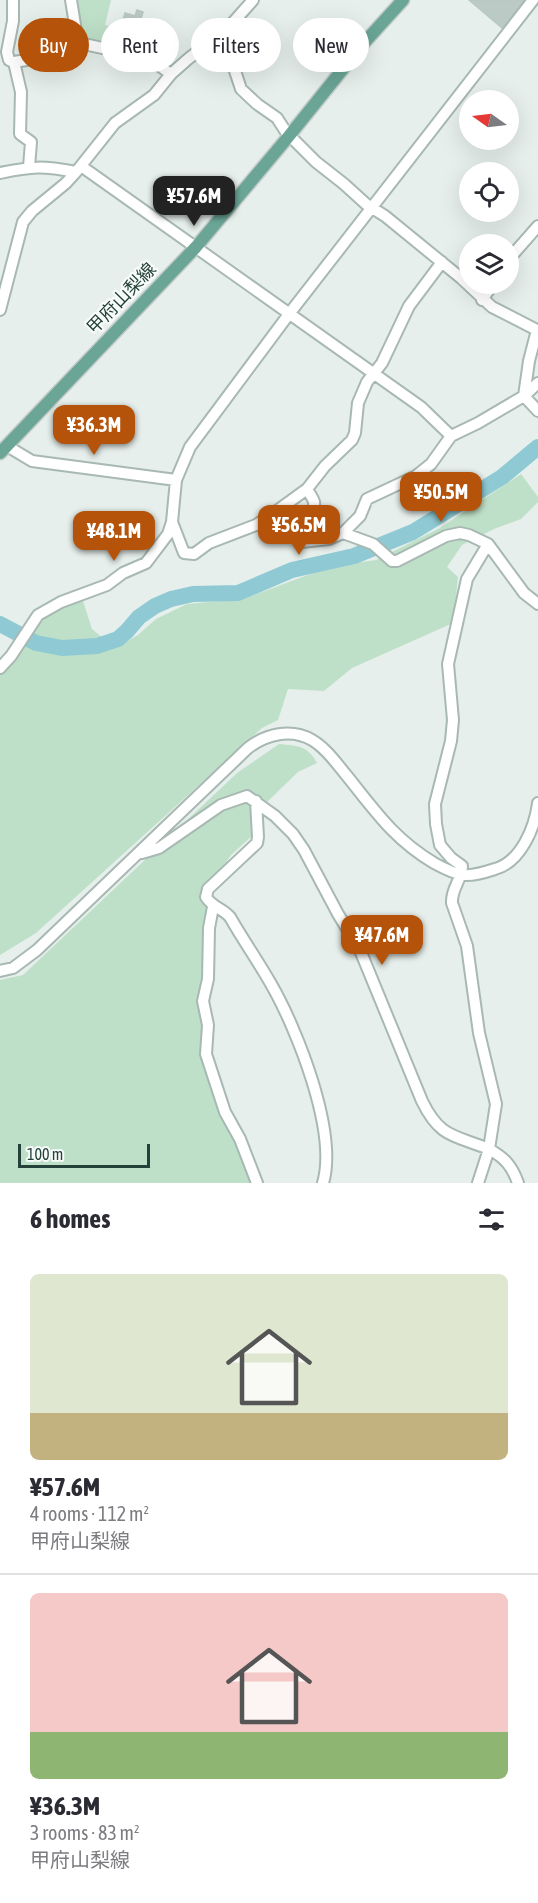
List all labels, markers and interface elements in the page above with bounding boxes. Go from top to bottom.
chip: Buy [18,18,89,72]
chip: Rent [101,18,179,72]
chip: Filters [191,18,281,72]
chip: New [293,18,369,72]
north arrow [459,90,519,150]
map controls [459,90,519,294]
button: locate [459,162,519,222]
pin: ¥57.6M [145,176,243,227]
text: ¥57.6M [167,184,221,207]
button: layers [459,234,519,294]
street label: 甲府山梨線 [82,258,160,338]
pin: ¥36.3M [45,405,143,456]
text: ¥36.3M [67,413,121,436]
pin: ¥50.5M [392,472,490,523]
text: ¥50.5M [414,480,468,503]
pin: ¥56.5M [250,505,348,556]
pin: ¥48.1M [65,511,163,562]
text: ¥56.5M [272,513,326,536]
text: ¥48.1M [87,519,141,542]
pin: ¥47.6M [333,915,431,966]
text: ¥47.6M [355,923,409,946]
scale bar [18,1141,150,1168]
text: 100 m [27,1145,63,1163]
icon: filters [475,1203,508,1236]
text: 6 homes [30,1204,110,1234]
icon: home [215,1313,323,1421]
text: ¥57.6M [30,1472,100,1502]
text: 4 rooms · 112 m² [30,1502,149,1525]
text: 甲府山梨線 [30,1529,130,1552]
icon: home [215,1632,323,1740]
text: ¥36.3M [30,1791,100,1821]
text: 3 rooms · 83 m² [30,1821,140,1844]
text: 甲府山梨線 [30,1848,130,1871]

